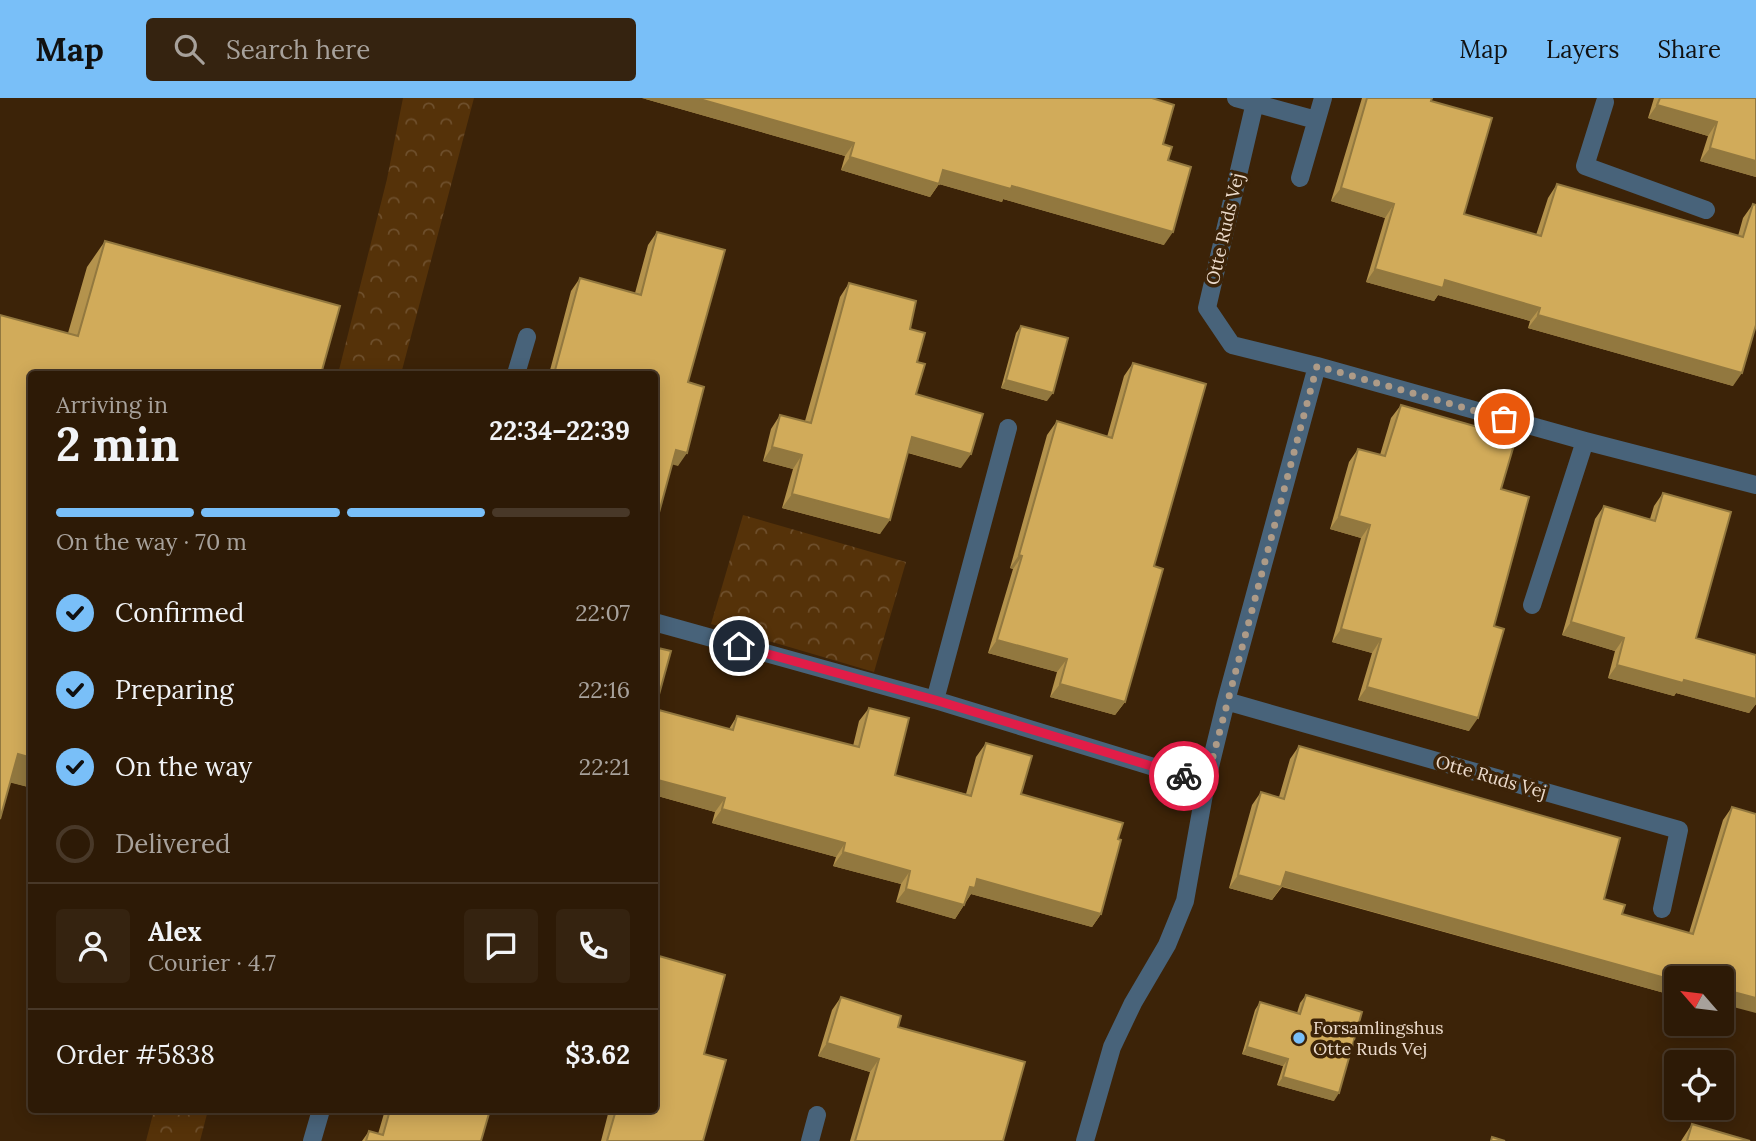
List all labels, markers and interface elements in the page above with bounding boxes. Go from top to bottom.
search box [146,18,636,81]
text: Map [35,28,104,70]
icon: search [170,30,208,68]
text: Search here [226,33,370,66]
text: Map [1459,34,1508,65]
text: Layers [1546,34,1619,65]
text: Share [1657,34,1721,65]
street label: Otte Ruds Vej [1200,171,1249,287]
pin [1474,389,1534,449]
text: Arriving in [56,390,168,419]
icon: bag [1485,400,1523,438]
text: 22:34–22:39 [489,414,630,447]
text: 2 min [56,415,179,474]
text: On the way · 70 m [56,527,247,556]
icon: check [56,594,94,632]
text: Confirmed [115,596,244,629]
text: 22:07 [575,598,630,627]
pin [709,616,769,676]
icon: home [720,627,758,665]
icon: check [56,671,94,709]
text: Preparing [115,673,234,706]
text: 22:16 [578,675,630,704]
courier [1149,741,1219,811]
icon: check [56,748,94,786]
text: On the way [115,750,252,783]
street label: Otte Ruds Vej [1433,750,1549,803]
text: 22:21 [579,752,630,781]
icon: bike [1165,757,1203,795]
text: Delivered [115,827,231,860]
button: person [56,909,130,983]
button: chat [464,909,538,983]
button: phone [556,909,630,983]
text: Alex [148,915,202,948]
text: Courier · 4.7 [148,948,276,977]
north arrow [1664,966,1734,1036]
map controls [1664,966,1734,1120]
place label: Forsamlingshus Otte Ruds Vej [1313,1016,1444,1060]
marker: Forsamlingshus Otte Ruds Vej [1291,1030,1307,1046]
text: Order #5838 [56,1038,215,1071]
text: $3.62 [565,1038,630,1071]
button: locate [1664,1050,1734,1120]

